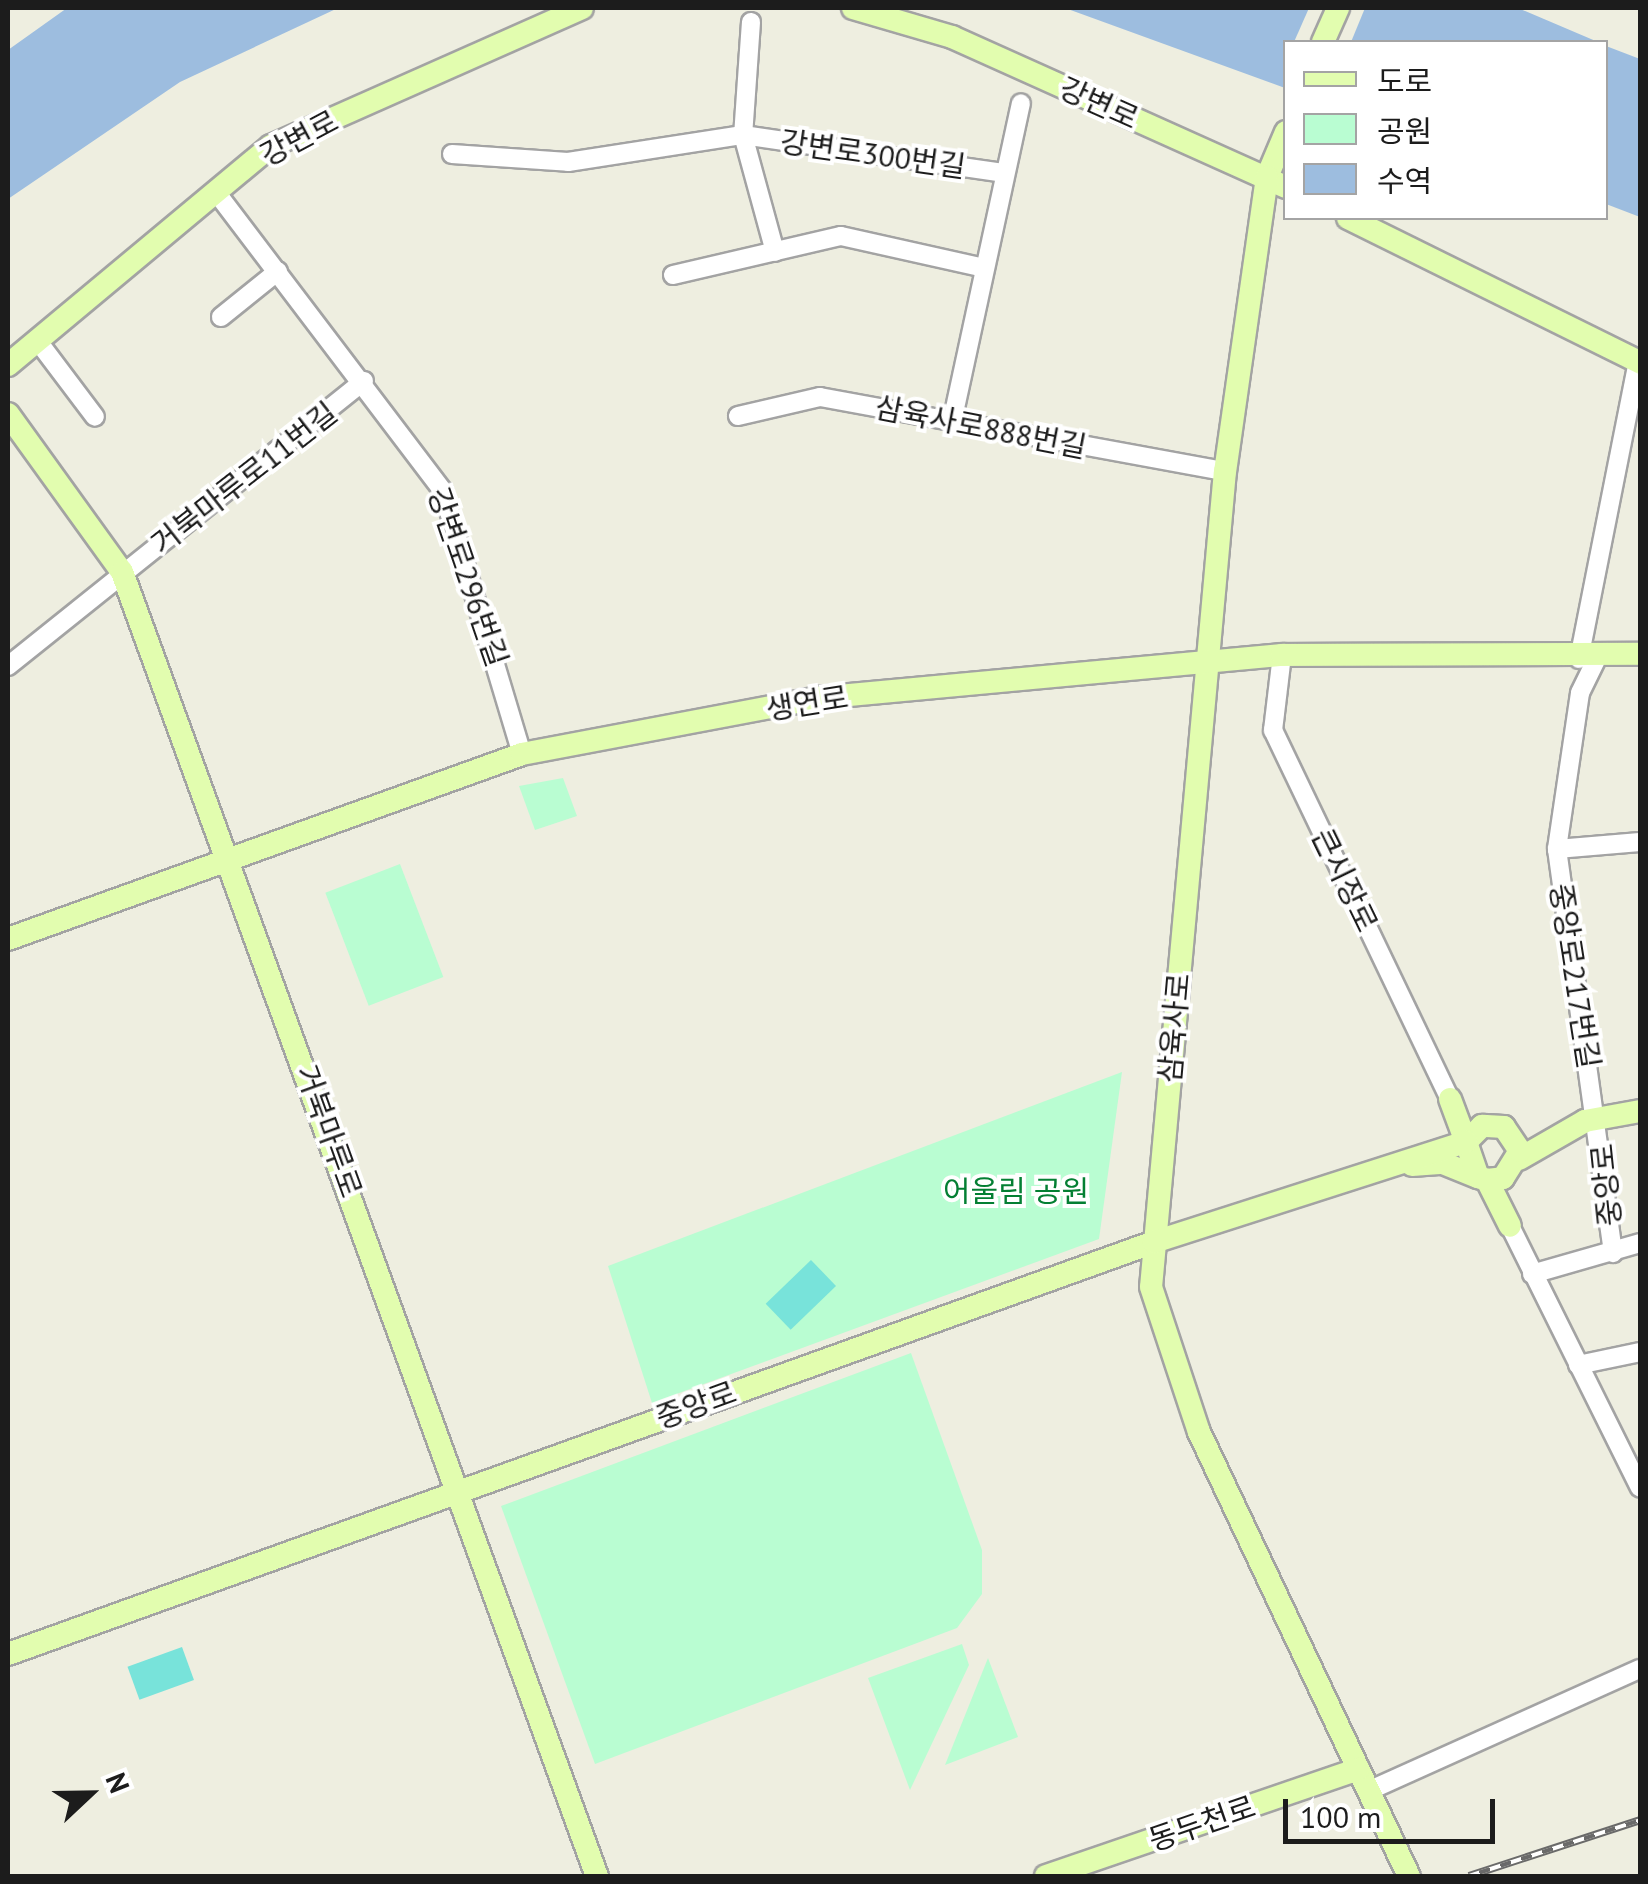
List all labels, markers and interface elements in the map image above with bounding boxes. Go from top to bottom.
legend [1283,40,1608,220]
text: 도로 [1377,61,1432,100]
street label: 강변로 [1054,70,1144,136]
street label: 강변로 [254,103,344,173]
text: 공원 [1377,111,1432,150]
street label: 강변로300번길 [778,123,968,185]
text: 수역 [1377,161,1432,200]
street label: 삼육사로888번길 [872,389,1090,465]
street label: 거북마루로11번길 [144,394,344,562]
street label: 강변로296번길 [421,483,515,671]
street label: 생연로 [763,679,851,727]
street label: 큰시장로 [1305,822,1385,938]
street label: 중앙로217번길 [1543,881,1607,1071]
street label: 삼육사로 [1151,971,1197,1085]
street label: 거북마루로 [288,1060,370,1202]
street label: 중앙로 [1584,1142,1628,1228]
park label: 어울림 공원 [943,1173,1089,1209]
street label: 중앙로 [651,1374,741,1436]
north arrow [40,1744,140,1844]
text: N [98,1767,139,1798]
scale bar [1288,1779,1500,1841]
street label: 동두천로 [1144,1788,1260,1858]
text: 100 m [1300,1797,1381,1836]

